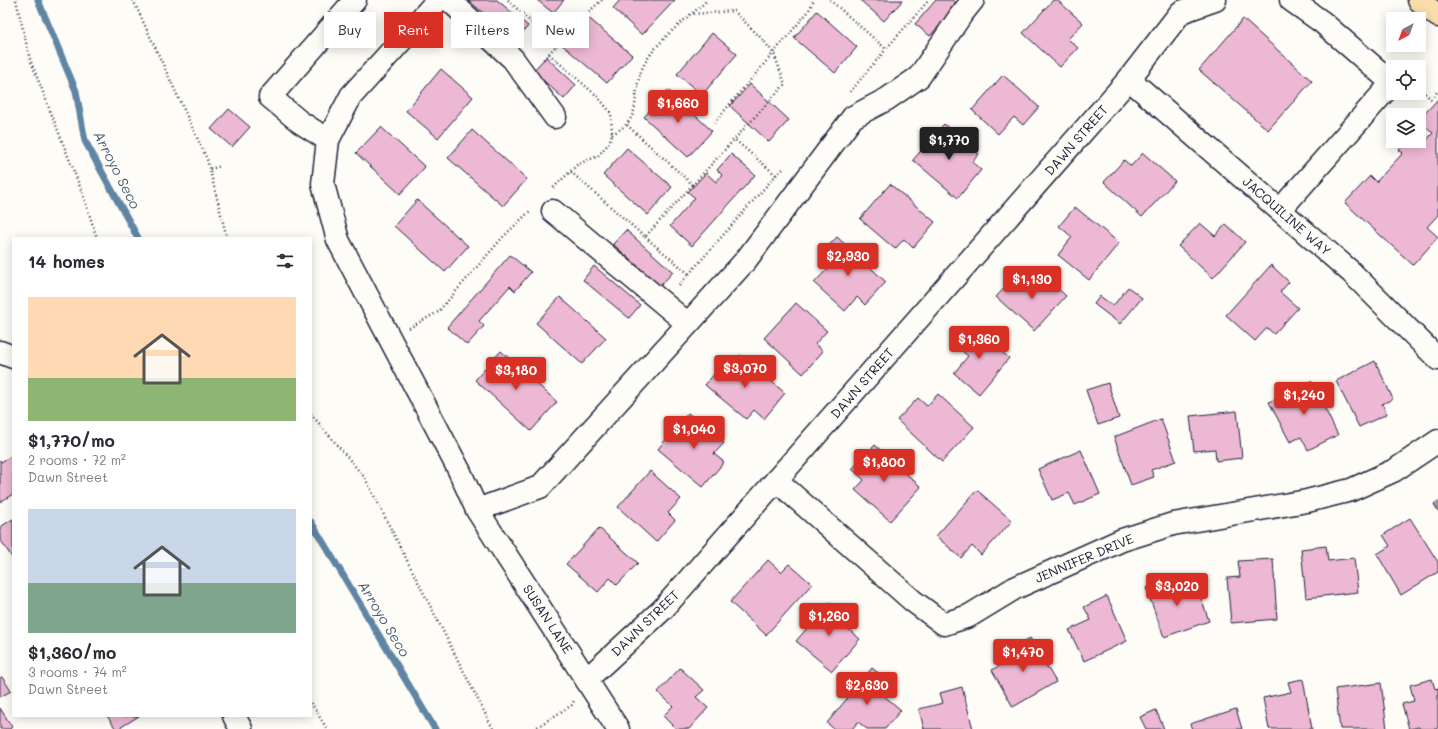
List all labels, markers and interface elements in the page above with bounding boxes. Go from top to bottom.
chip: Buy [324,12,376,48]
chip: Rent [384,12,443,48]
chip: Filters [451,12,524,48]
chip: New [532,12,589,48]
north arrow [1386,12,1426,52]
map controls [1386,12,1426,148]
button: locate [1386,60,1426,100]
pin: $1,660 [645,90,711,124]
text: $1,660 [657,94,699,111]
street label: DAWN STREET [1040,101,1111,179]
button: layers [1386,108,1426,148]
water label: Arroyo Seco [90,127,145,212]
pin: $1,770 [916,127,982,161]
text: $1,770 [929,131,969,148]
street label: JACQUILINE WAY [1240,173,1335,259]
pin: $2,930 [815,243,881,277]
text: $2,930 [826,247,870,264]
text: 14 homes [28,250,105,272]
icon: filters [274,250,296,272]
pin: $1,130 [999,266,1065,300]
text: $1,130 [1012,270,1052,287]
icon: home [126,323,198,395]
pin: $1,360 [946,326,1012,360]
text: $1,360 [958,330,1000,347]
street label: DAWN STREET [826,344,897,422]
pin: $3,070 [712,355,778,389]
pin: $3,180 [483,357,549,391]
text: $3,070 [723,359,767,376]
text: $3,180 [495,361,537,378]
pin: $1,240 [1271,382,1337,416]
text: $1,240 [1283,386,1325,403]
pin: $1,040 [661,416,727,450]
text: $1,040 [673,420,715,437]
text: $1,770/mo [28,429,115,451]
pin: $1,800 [851,449,917,483]
text: 2 rooms · 72 m² [28,451,126,468]
text: $1,800 [863,453,905,470]
text: Dawn Street [28,468,108,485]
street label: JENNIFER DRIVE [1032,529,1136,586]
icon: home [126,535,198,607]
pin: $3,020 [1144,573,1210,607]
water label: Arroyo Seco [354,577,415,660]
text: $3,020 [1155,577,1199,594]
street label: SUSAN LANE [520,581,577,656]
street label: DAWN STREET [607,586,682,659]
pin: $1,260 [796,603,862,637]
text: $1,260 [808,607,850,624]
pin: $1,470 [990,639,1056,673]
text: $1,360/mo [28,641,116,663]
text: $1,470 [1002,643,1044,660]
text: 3 rooms · 74 m² [28,663,127,680]
pin: $2,630 [834,672,900,706]
text: $2,630 [845,676,889,693]
text: Dawn Street [28,680,108,697]

